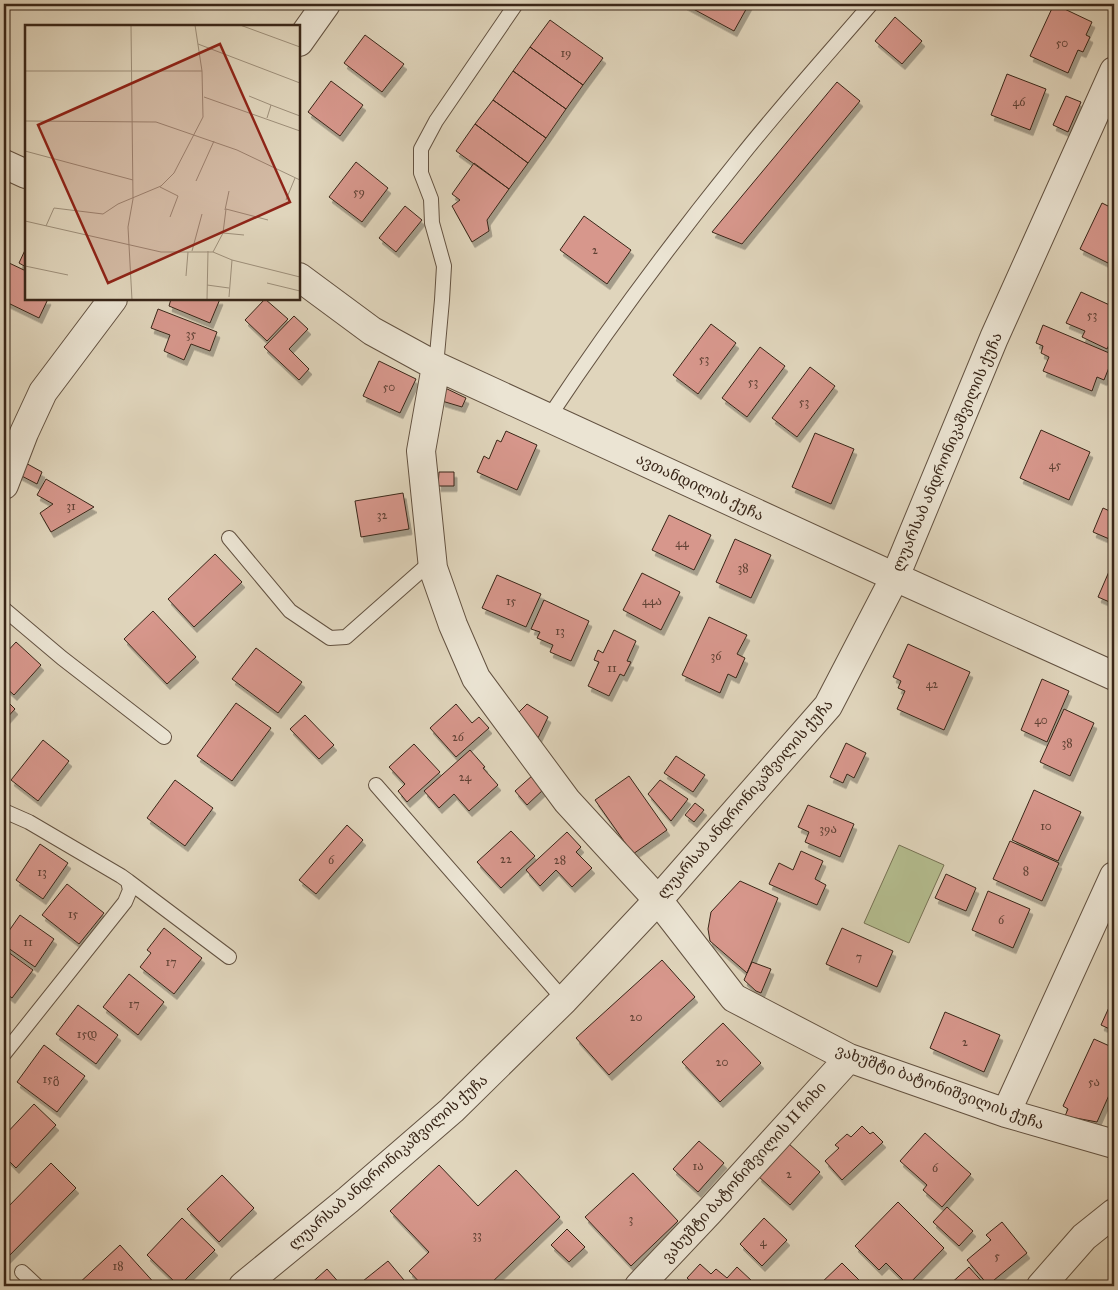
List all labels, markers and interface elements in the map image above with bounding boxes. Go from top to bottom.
inset map [25,25,300,300]
house number: 50 [1056,36,1068,50]
house number: 19 [560,46,572,60]
house number: 46 [1013,95,1026,109]
house number: 59 [353,185,365,199]
house number: 2 [592,243,598,257]
house number: 53 [1087,308,1097,322]
house number: 35 [186,327,197,341]
street label: ლუარსაბ ანდრონიკაშვილის ქუჩა [888,330,1006,574]
house number: 53 [699,352,709,366]
house number: 53 [748,375,758,389]
house number: 50 [383,380,395,394]
house number: 53 [799,395,809,409]
street label: ავთანდილის ქუჩა [633,450,767,524]
house number: 45 [1049,458,1062,472]
house number: 31 [66,499,76,513]
house number: 32 [377,508,387,522]
house number: 44 [675,536,689,550]
house number: 38 [737,561,749,575]
house number: 15 [506,594,517,608]
house number: 44ა [642,594,662,608]
house number: 13 [555,624,565,638]
house number: 36 [711,649,722,663]
house number: 11 [607,661,617,675]
house number: 42 [926,677,938,691]
street label: ლუარსაბ ანდრონიკაშვილის ქუჩა [654,696,836,902]
house number: 40 [1034,713,1048,727]
house number: 26 [452,730,465,744]
house number: 38 [1061,736,1073,750]
house number: 24 [459,770,472,784]
house number: 10 [1040,819,1052,833]
house number: 39ა [819,822,837,836]
house number: 22 [500,852,512,866]
house number: 6 [328,853,335,867]
house number: 28 [554,853,566,867]
house number: 8 [1023,864,1029,878]
house number: 13 [37,865,47,879]
house number: 15 [68,907,79,921]
house number: 6 [998,913,1005,927]
house number: 11 [23,935,33,949]
house number: 7 [856,950,862,964]
house number: 17 [165,955,177,969]
house number: 17 [128,997,140,1011]
house number: 20 [630,1010,642,1024]
house number: 15დ [77,1027,97,1041]
house number: 2 [962,1035,968,1049]
street label: ვახუშტი ბატონიშვილის ქუჩა [833,1041,1047,1133]
house number: 20 [716,1055,728,1069]
street label: ლუარსაბ ანდრონიკაშვილის ქუჩა [285,1071,491,1253]
house number: 15გ [42,1072,60,1086]
house number: 5ა [1088,1075,1100,1089]
street label: ვახუშტი ბატონიშვილის II ჩიხი [658,1078,830,1266]
house number: 1ა [692,1159,704,1173]
house number: 6 [932,1161,939,1175]
house number: 2 [786,1167,792,1181]
house number: 3 [629,1212,634,1226]
house number: 33 [472,1228,482,1242]
house number: 4 [760,1235,767,1249]
house number: 5 [994,1249,1000,1263]
house number: 18 [112,1259,124,1273]

